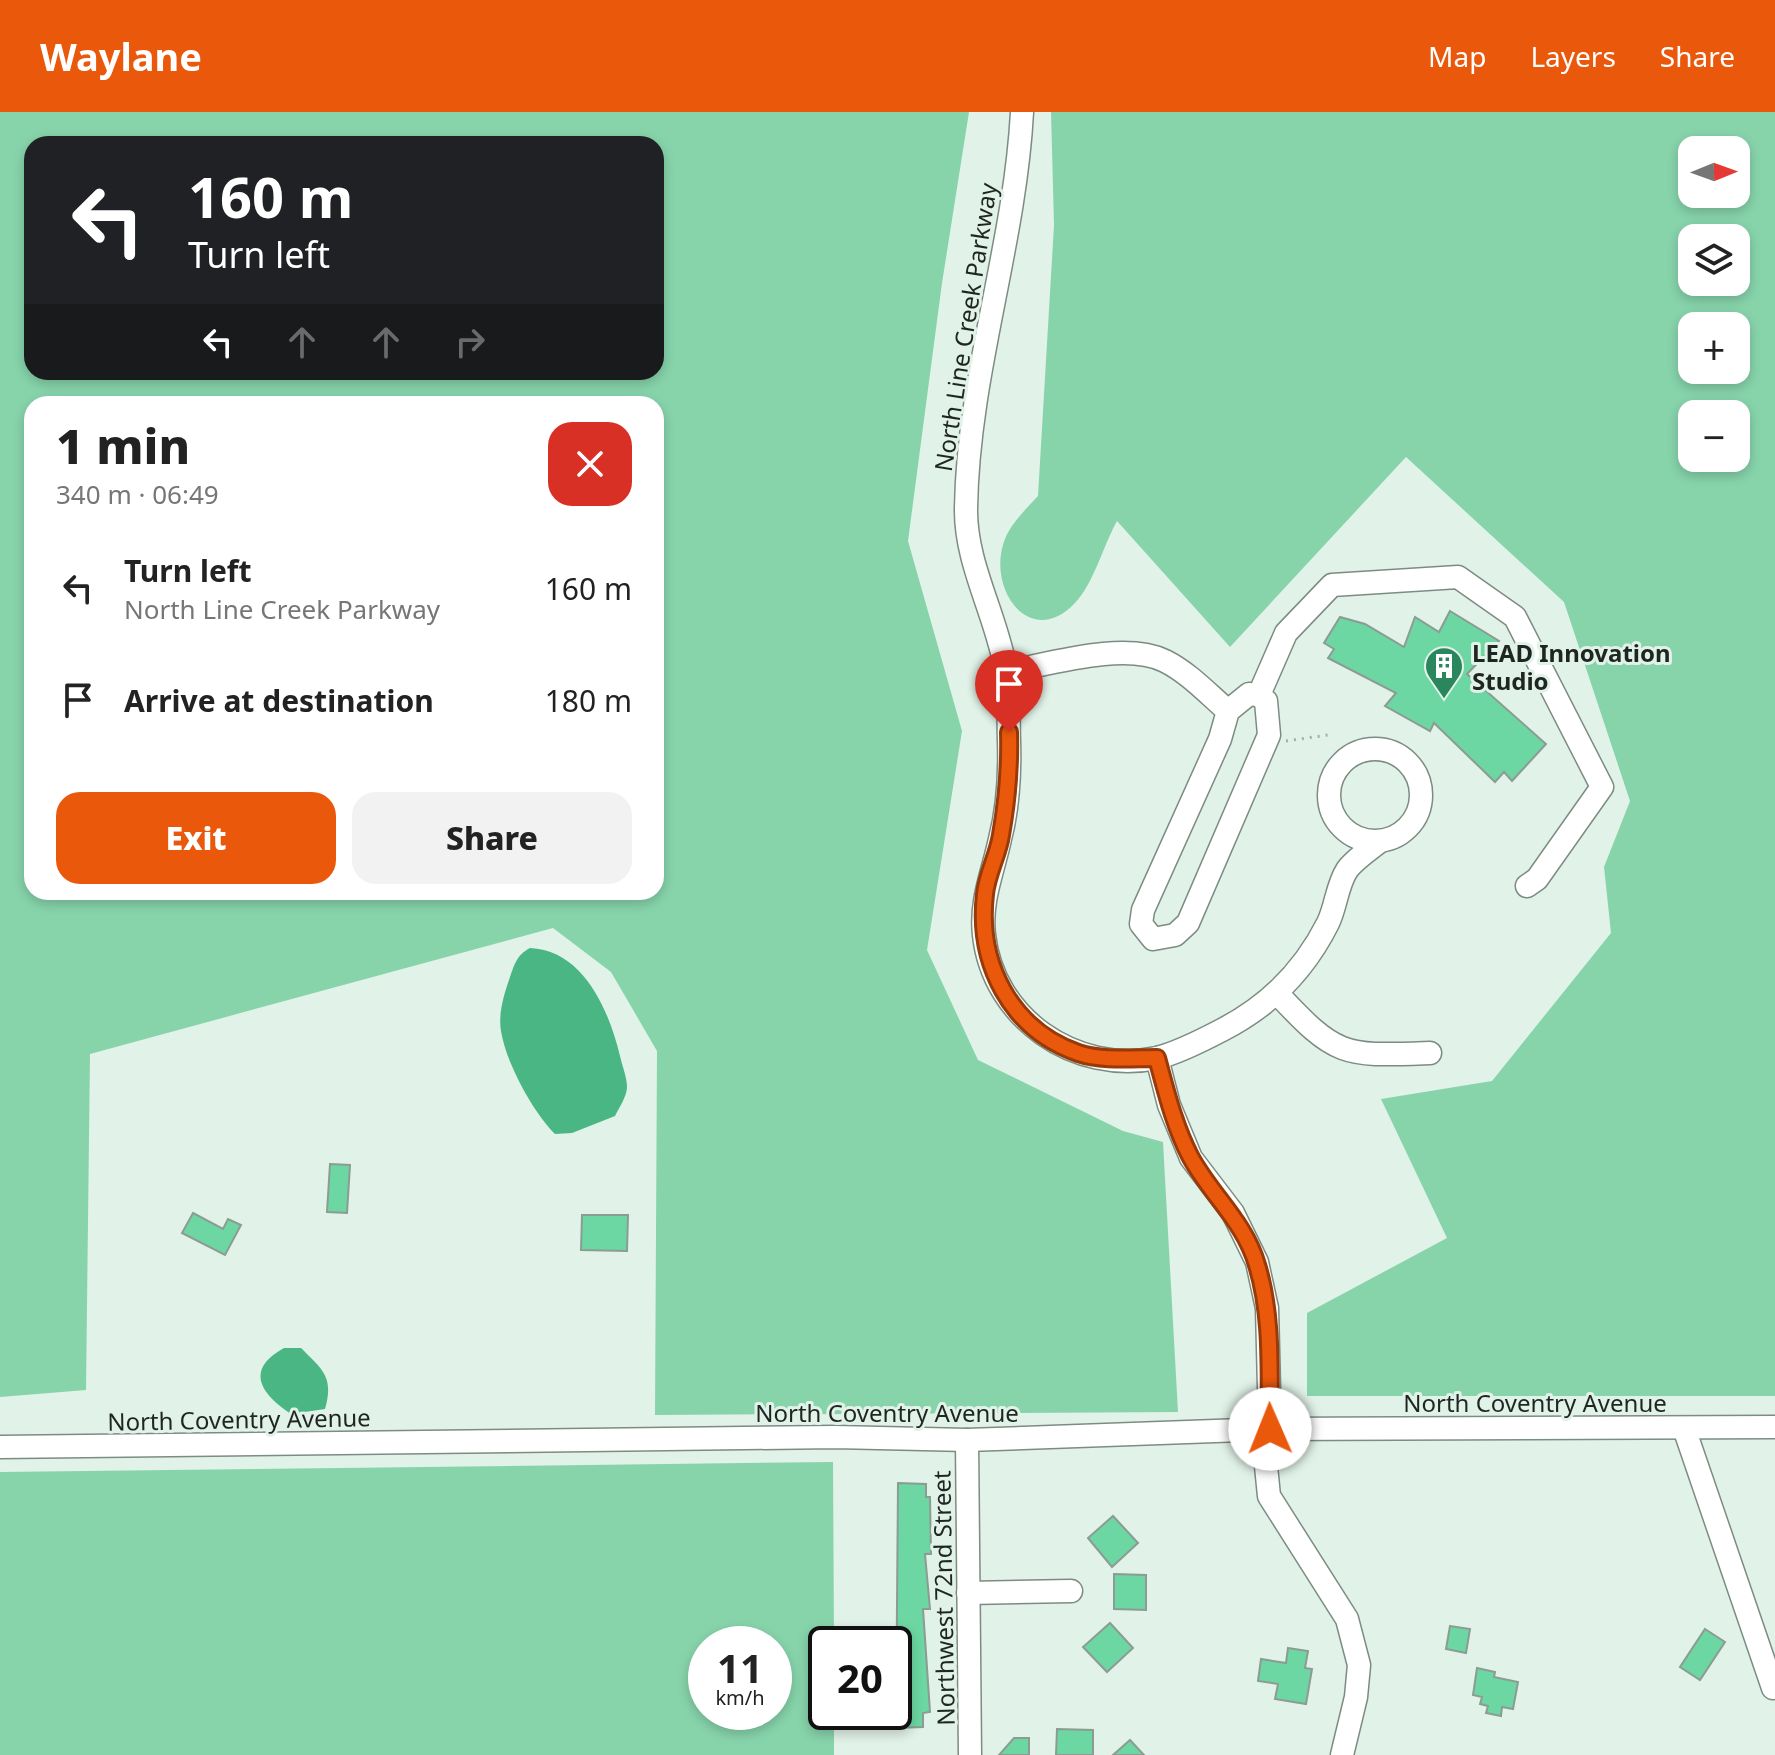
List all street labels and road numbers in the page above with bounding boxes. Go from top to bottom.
street label: North Line Creek Parkway [926,180,1004,474]
street label: North Coventry Avenue [1403,1386,1667,1419]
street label: North Coventry Avenue [755,1396,1019,1429]
street label: North Coventry Avenue [107,1400,371,1438]
street label: Northwest 72nd Street [924,1470,962,1726]

